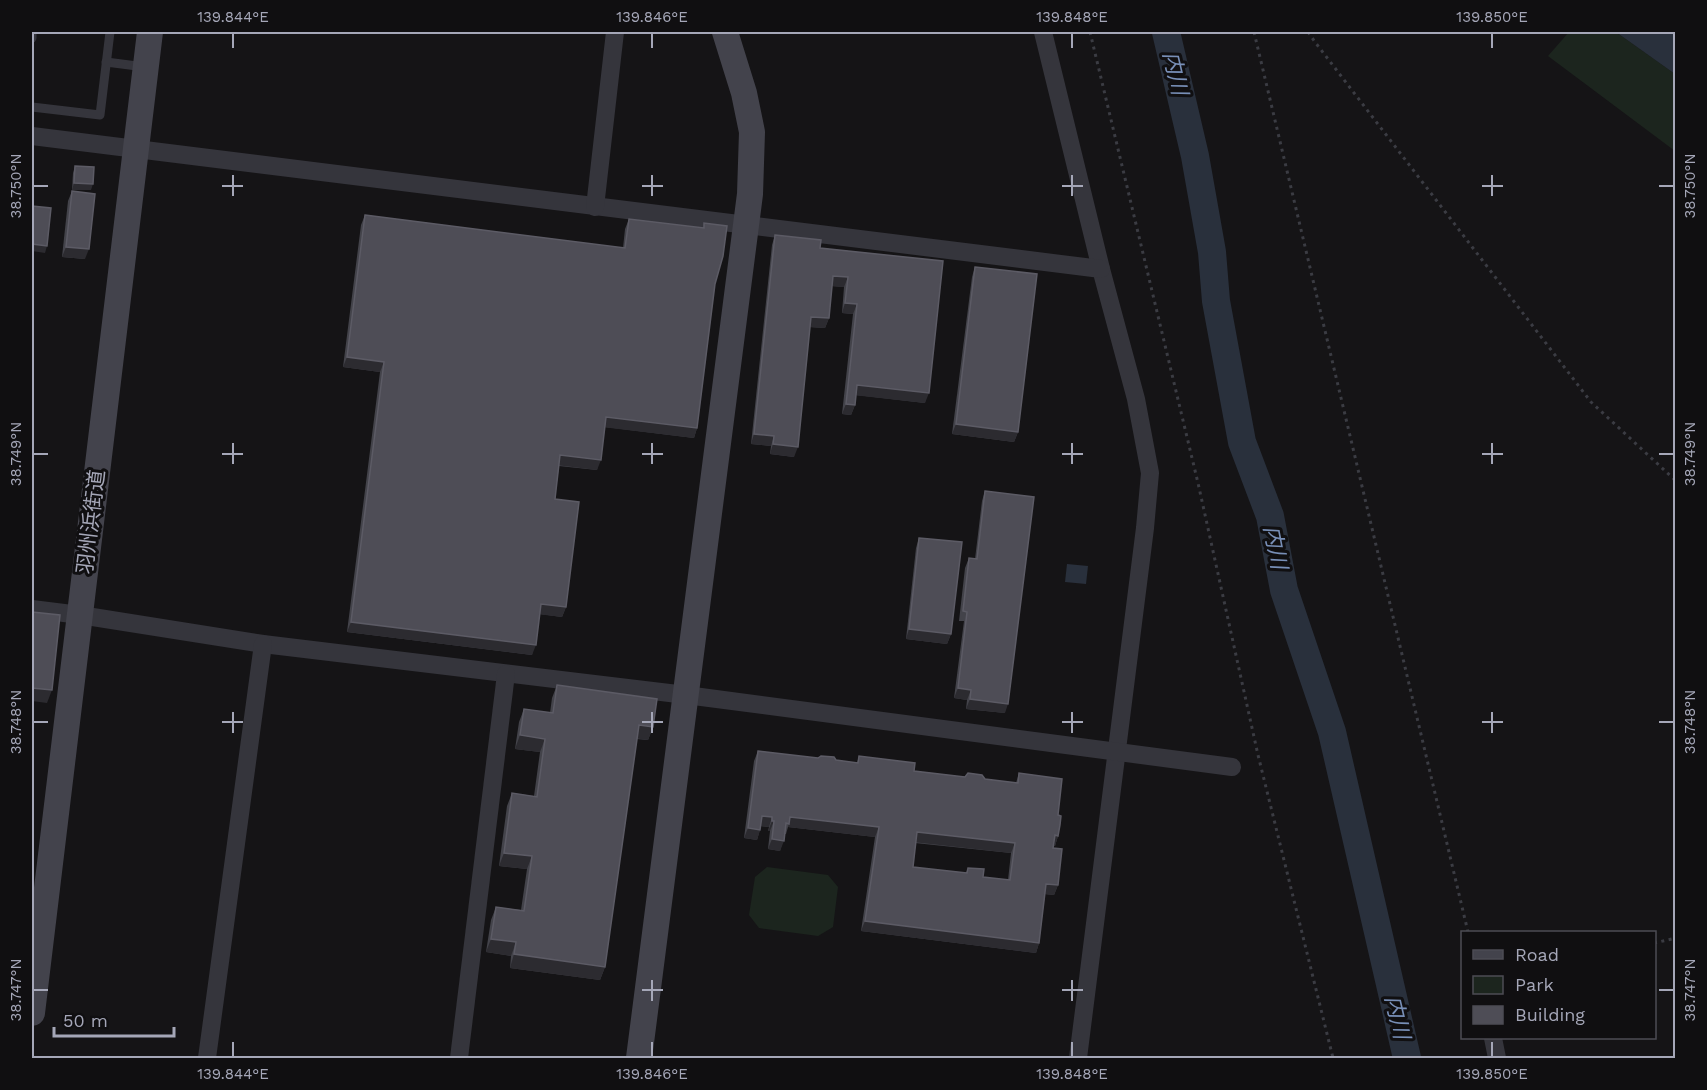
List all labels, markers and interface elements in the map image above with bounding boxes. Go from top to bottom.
text: 139.844°E [197,8,269,26]
text: 139.846°E [616,8,688,26]
text: 139.848°E [1036,8,1108,26]
text: 139.850°E [1456,8,1528,26]
water label: 内川 [1158,49,1193,99]
text: 38.750°N [7,153,25,219]
text: 38.750°N [1681,153,1699,219]
text: 38.749°N [7,422,25,486]
text: 38.749°N [1681,422,1699,486]
street label: 羽州浜街道 [72,468,109,576]
water label: 内川 [1259,523,1292,573]
text: 38.748°N [7,690,25,754]
text: 38.748°N [1681,690,1699,754]
legend [1461,931,1656,1039]
text: Road [1515,944,1559,965]
text: 38.747°N [7,959,25,1021]
text: 38.747°N [1681,959,1699,1021]
text: Park [1515,974,1554,995]
water label: 内川 [1380,993,1415,1043]
scale bar [54,1000,174,1038]
text: Building [1515,1004,1585,1025]
text: 50 m [63,1010,108,1031]
text: 139.844°E [197,1065,269,1083]
text: 139.846°E [616,1065,688,1083]
text: 139.848°E [1036,1065,1108,1083]
text: 139.850°E [1456,1065,1528,1083]

